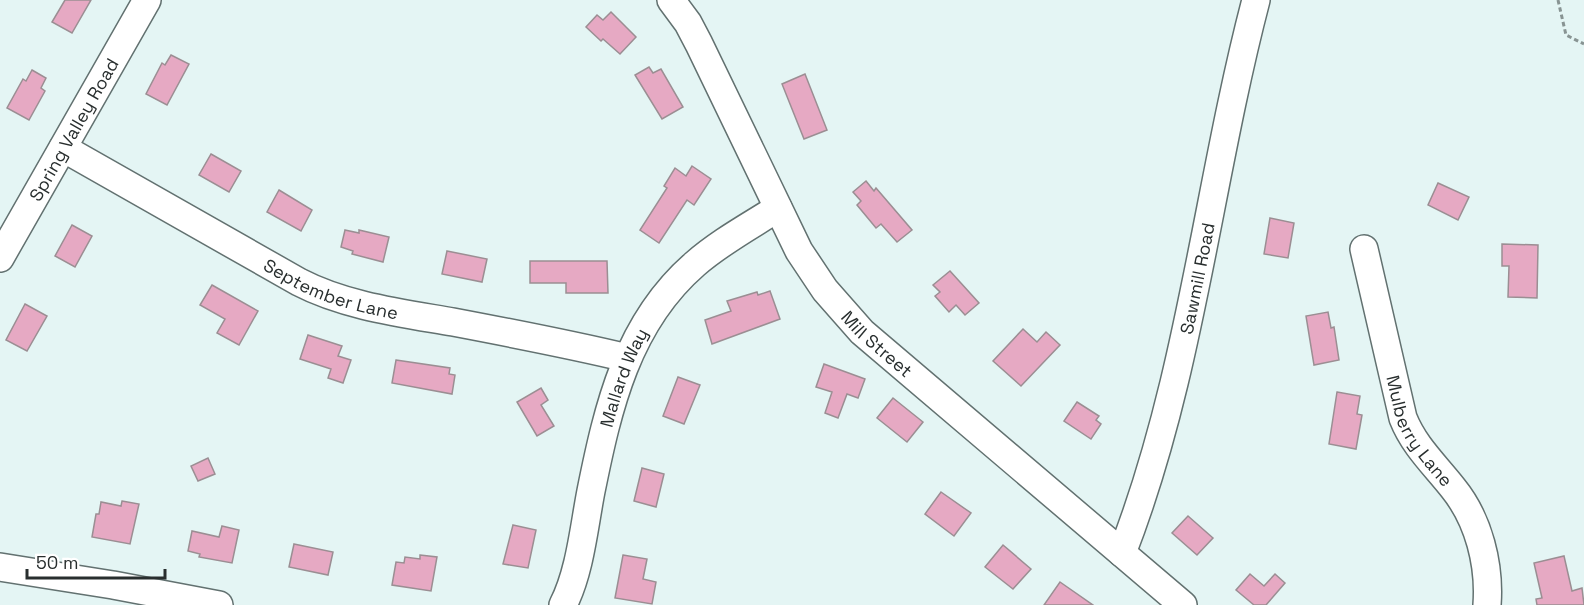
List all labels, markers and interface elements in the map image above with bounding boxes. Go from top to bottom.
street label: Spring Valley Road [23,54,123,205]
street label: Sawmill Road [1174,221,1219,336]
street label: September Lane [260,253,400,324]
street label: Mill Street [837,305,918,382]
street label: Mallard Way [594,324,652,430]
street label: Mulberry Lane [1382,373,1458,491]
scale bar [27,542,165,580]
text: 50 m [36,551,78,574]

